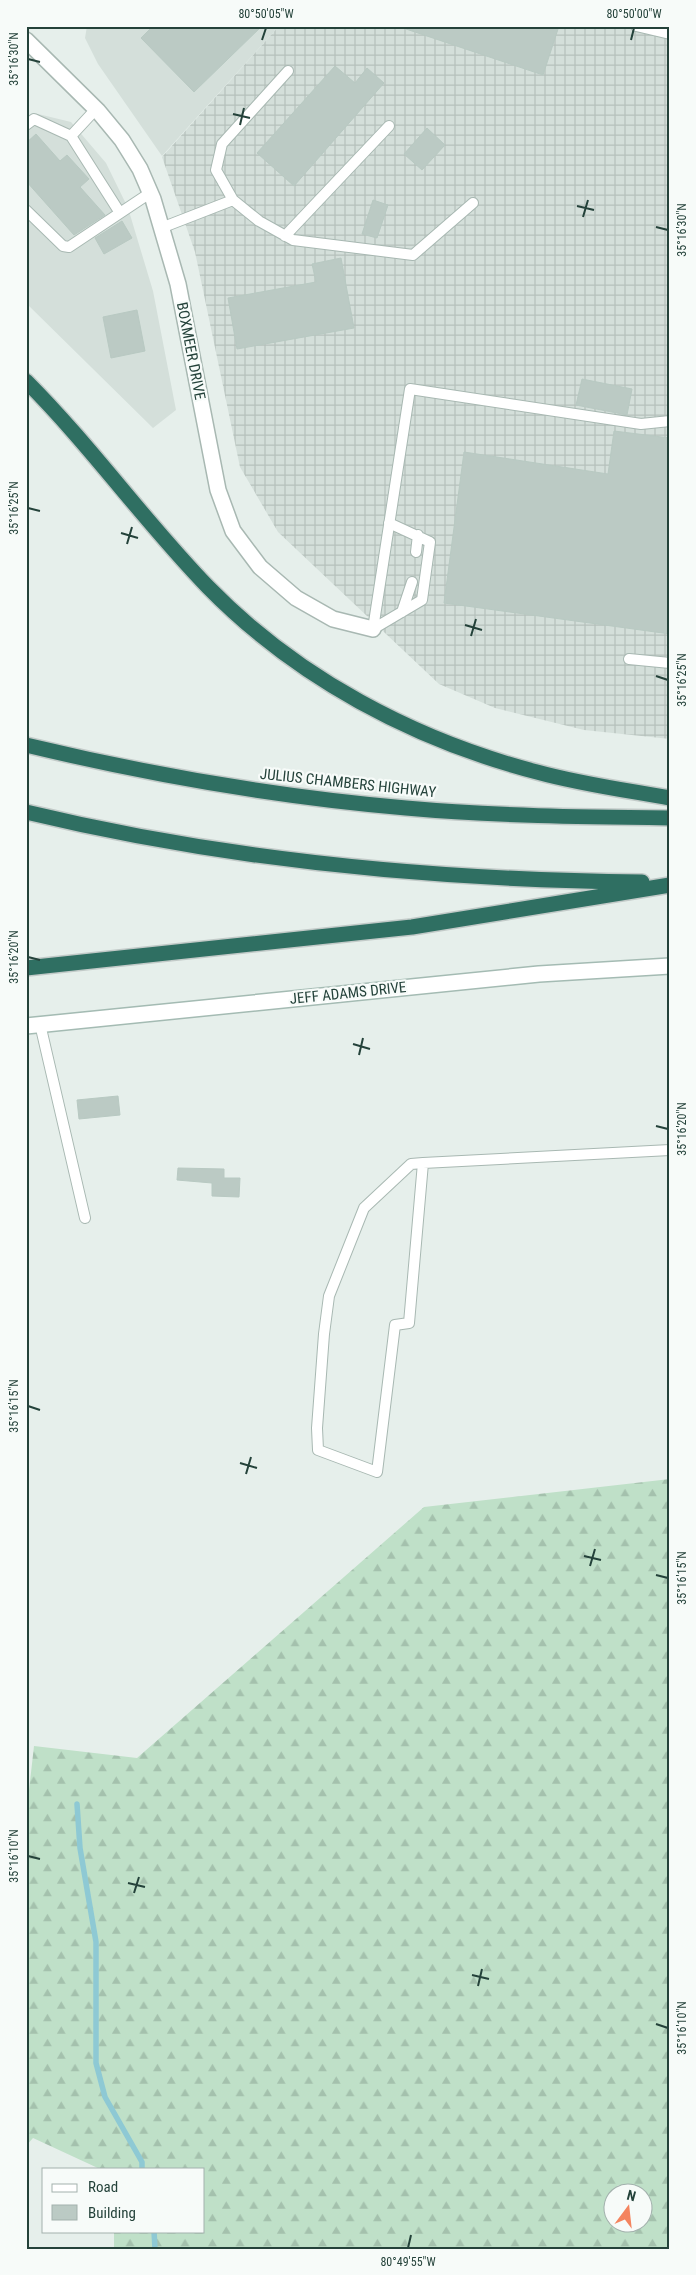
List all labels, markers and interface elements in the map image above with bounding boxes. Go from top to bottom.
text: 80°50'05"W [238,7,294,21]
text: 80°50'00"W [606,7,662,21]
text: 35°16'30"N [7,32,21,86]
text: 35°16'30"N [675,203,689,257]
street label: BOXMEER DRIVE [173,301,209,401]
text: 35°16'25"N [7,481,21,535]
text: 35°16'25"N [675,653,689,707]
street label: JULIUS CHAMBERS HIGHWAY [259,765,437,801]
text: 35°16'20"N [7,930,21,984]
street label: JEFF ADAMS DRIVE [289,978,407,1008]
text: 35°16'20"N [675,1102,689,1156]
text: 35°16'15"N [7,1379,21,1433]
text: 35°16'15"N [675,1551,689,1605]
text: 35°16'10"N [7,1829,21,1883]
text: 35°16'10"N [675,2001,689,2055]
legend [42,2168,205,2232]
text: Road [88,2178,118,2196]
north arrow [604,2182,654,2232]
text: N [625,2187,638,2204]
text: Building [88,2204,136,2222]
text: 80°49'55"W [380,2255,436,2269]

